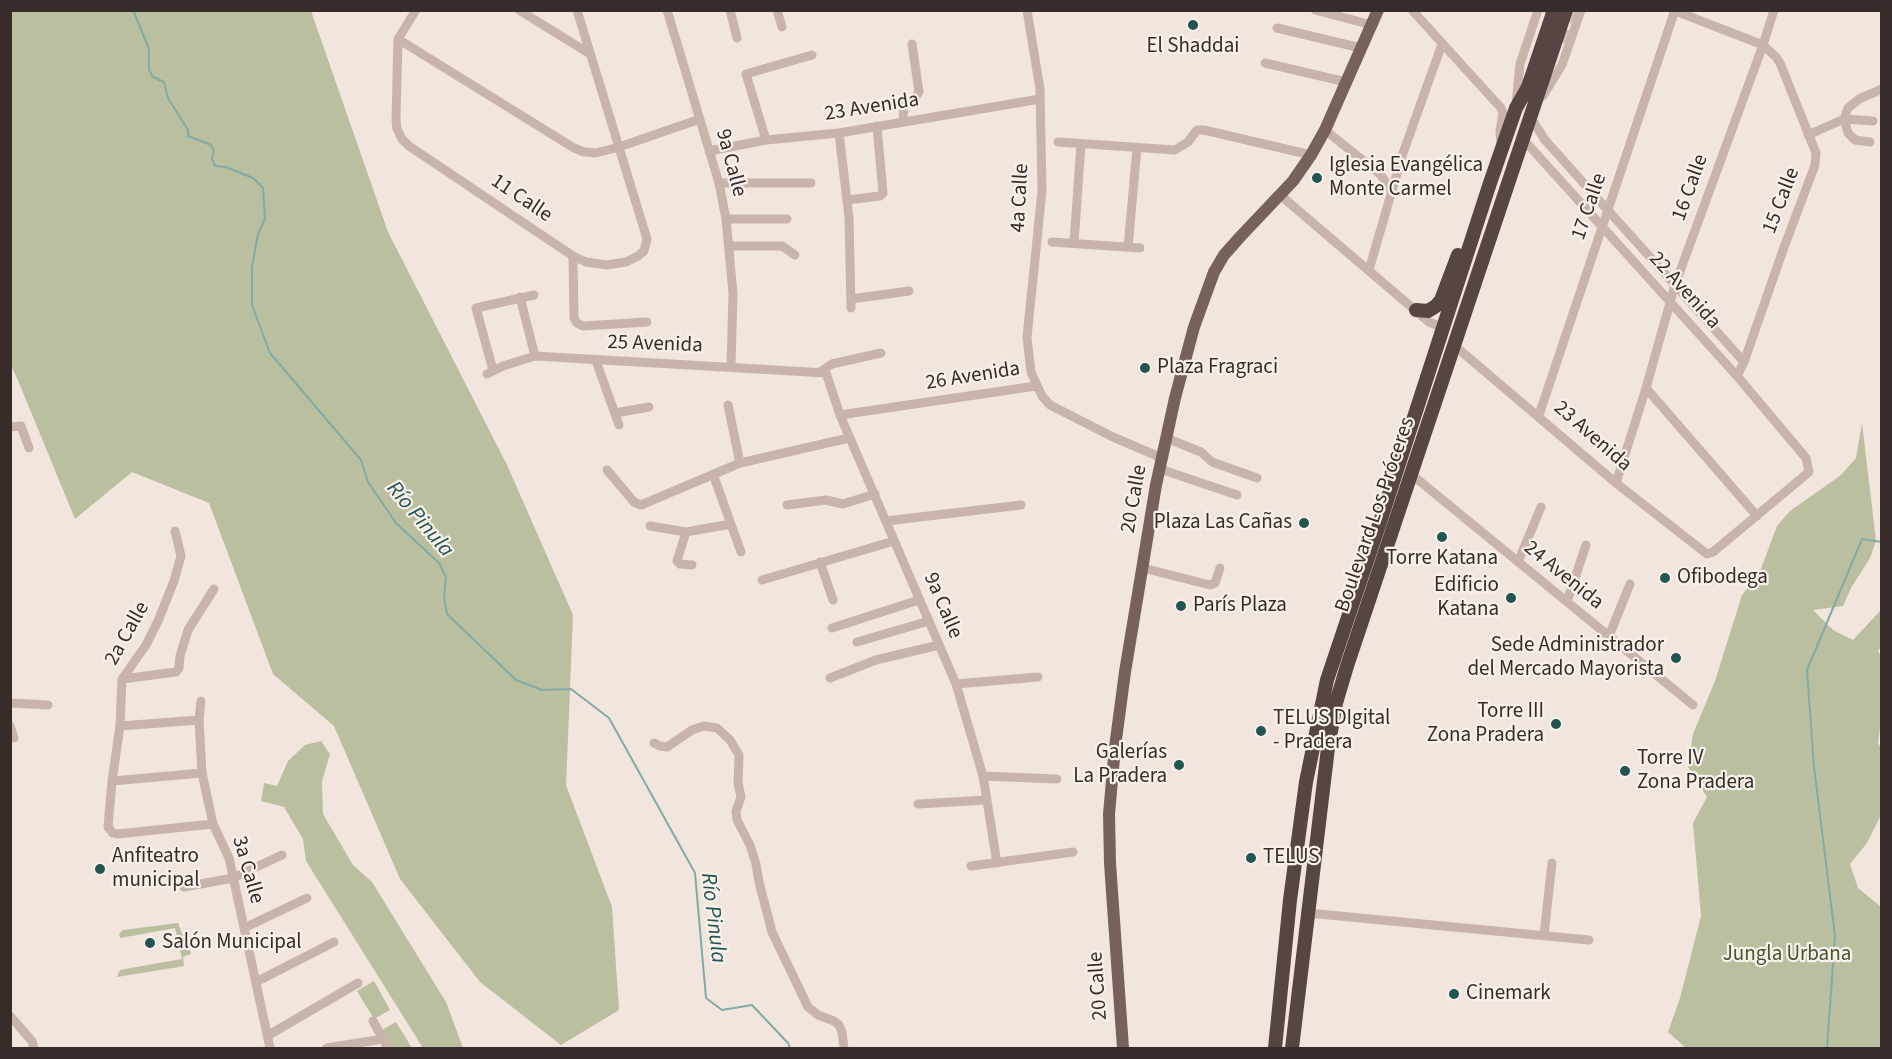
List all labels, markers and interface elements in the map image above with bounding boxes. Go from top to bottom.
marker: El Shaddai [1186,18,1200,32]
place label: El Shaddai [1147,34,1239,60]
street label: 23 Avenida [823,88,921,128]
street label: 9a Calle [709,126,751,200]
street label: 16 Calle [1667,151,1715,225]
place label: Iglesia Evangélica Monte Carmel [1329,153,1483,203]
street label: 4a Calle [1007,163,1035,233]
street label: 15 Calle [1758,164,1806,238]
street label: 11 Calle [485,169,557,229]
street label: 17 Calle [1567,170,1613,244]
marker: Iglesia Evangélica Monte Carmel [1310,171,1324,185]
street label: 22 Avenida [1643,247,1725,335]
street label: 25 Avenida [607,331,703,359]
place label: Plaza Fragraci [1157,355,1278,381]
street label: 26 Avenida [924,357,1022,397]
marker: Plaza Fragraci [1138,361,1152,375]
street label: 23 Avenida [1548,396,1636,478]
street label: Boulevard Los Próceres [1331,414,1421,616]
street label: 20 Calle [1117,463,1153,535]
water label: Río Pinula [380,477,458,563]
place label: Plaza Las Cañas [1154,510,1292,536]
marker: Plaza Las Cañas [1297,516,1311,530]
marker: Torre Katana [1435,530,1449,544]
street label: 24 Avenida [1518,536,1608,616]
place label: Torre Katana [1386,546,1498,572]
place label: Ofibodega [1677,565,1768,591]
street label: 9a Calle [917,569,967,643]
marker: Ofibodega [1658,571,1672,585]
place label: Edificio Katana [1434,573,1499,623]
marker: Edificio Katana [1504,591,1518,605]
place label: París Plaza [1193,593,1287,619]
street label: 2a Calle [100,598,156,670]
marker: París Plaza [1174,599,1188,613]
place label: Sede Administrador del Mercado Mayorista [1467,633,1664,683]
marker: Sede Administrador del Mercado Mayorista [1669,651,1683,665]
place label: Torre III Zona Pradera [1427,699,1544,749]
place label: TELUS DIgital - Pradera [1273,706,1390,756]
marker: Torre III Zona Pradera [1549,717,1563,731]
marker: TELUS DIgital - Pradera [1254,724,1268,738]
place label: Galerías La Pradera [1073,740,1167,790]
place label: Torre IV Zona Pradera [1637,746,1754,796]
marker: Galerías La Pradera [1172,758,1186,772]
marker: Torre IV Zona Pradera [1618,764,1632,778]
street label: 3a Calle [225,833,269,907]
place label: Anfiteatro municipal [112,844,200,894]
place label: TELUS [1263,845,1319,871]
marker: TELUS [1244,851,1258,865]
marker: Anfiteatro municipal [93,862,107,876]
water label: Río Pinula [693,871,731,965]
place label: Salón Municipal [162,930,302,956]
marker: Salón Municipal [143,936,157,950]
park label: Jungla Urbana [1723,942,1851,968]
street label: 20 Calle [1084,951,1114,1021]
place label: Cinemark [1466,981,1551,1007]
marker: Cinemark [1447,987,1461,1001]

